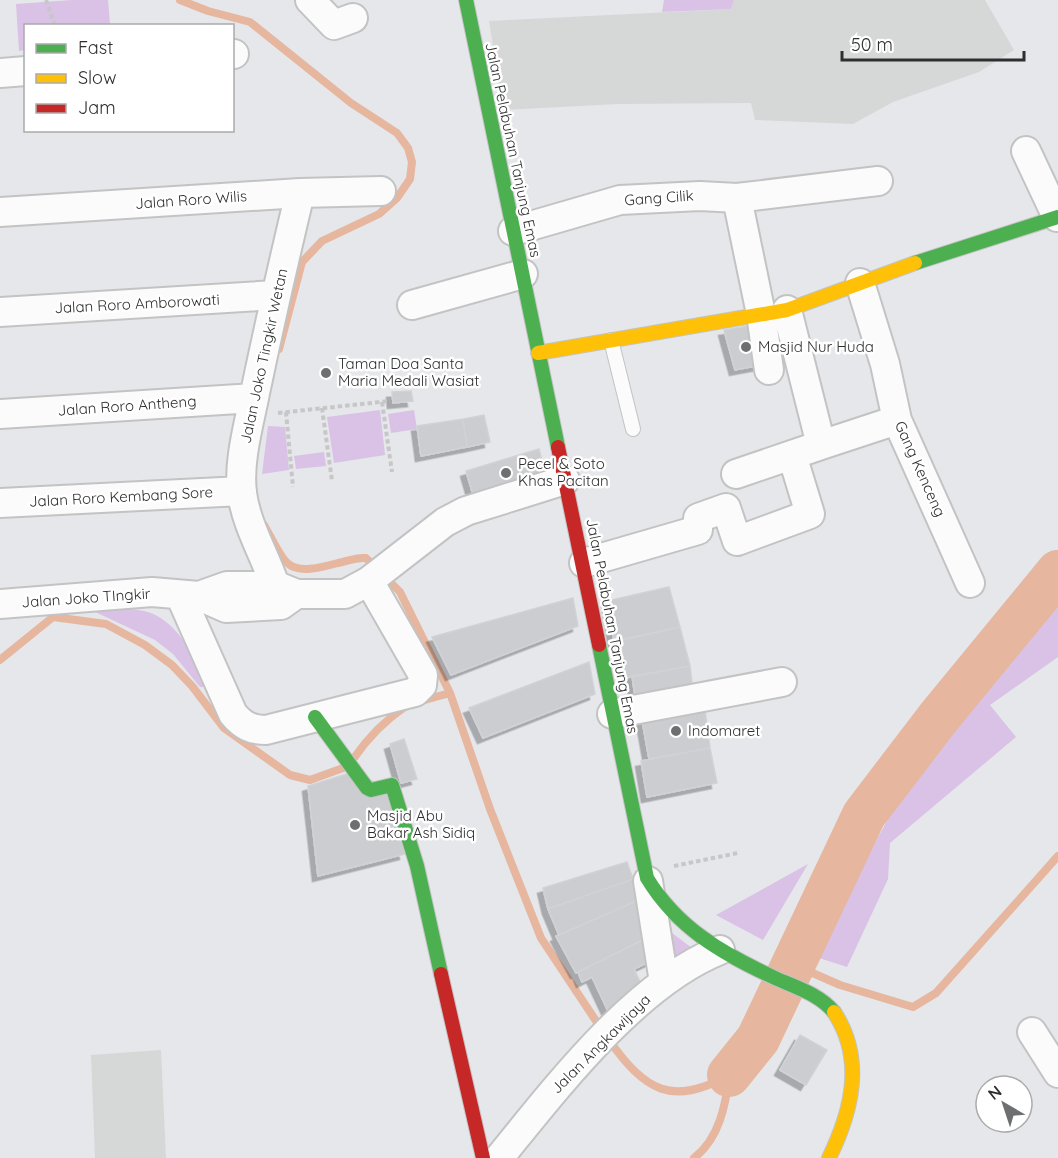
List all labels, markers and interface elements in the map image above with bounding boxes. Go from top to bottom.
legend [24,24,234,132]
scale bar [842,24,1024,62]
text: 50 m [851,33,893,56]
text: Fast [78,36,113,59]
street label: Jalan Pelabuhan Tanjung Emas [481,41,546,259]
text: Slow [78,66,116,89]
text: Jam [78,96,116,119]
street label: Jalan Roro Wilis [134,186,247,213]
street label: Gang Cilik [624,186,694,209]
street label: Jalan Joko Tingkir Wetan [236,267,291,445]
street label: Jalan Roro Amborowati [54,290,220,317]
place label: Masjid Nur Huda [758,337,874,356]
marker: Masjid Nur Huda [739,340,753,354]
place label: Taman Doa Santa Maria Medali Wasiat [338,354,479,390]
marker: Taman Doa Santa Maria Medali Wasiat [319,366,333,380]
street label: Jalan Roro Antheng [57,391,197,420]
street label: Gang Kenceng [891,418,950,520]
place label: Pecel & Soto Khas Pacitan [518,454,609,490]
marker: Pecel & Soto Khas Pacitan [499,466,513,480]
street label: Jalan Roro Kembang Sore [28,482,213,511]
street label: Jalan Pelabuhan Tanjung Emas [582,517,643,735]
street label: Jalan Joko TIngkir [21,583,151,611]
place label: Indomaret [688,721,760,740]
marker: Indomaret [669,724,683,738]
place label: Masjid Abu Bakar Ash Sidiq [367,806,475,842]
marker: Masjid Abu Bakar Ash Sidiq [348,818,362,832]
street label: Jalan Angkawijaya [547,990,654,1097]
north arrow [974,1074,1034,1134]
text: N [984,1081,1005,1104]

